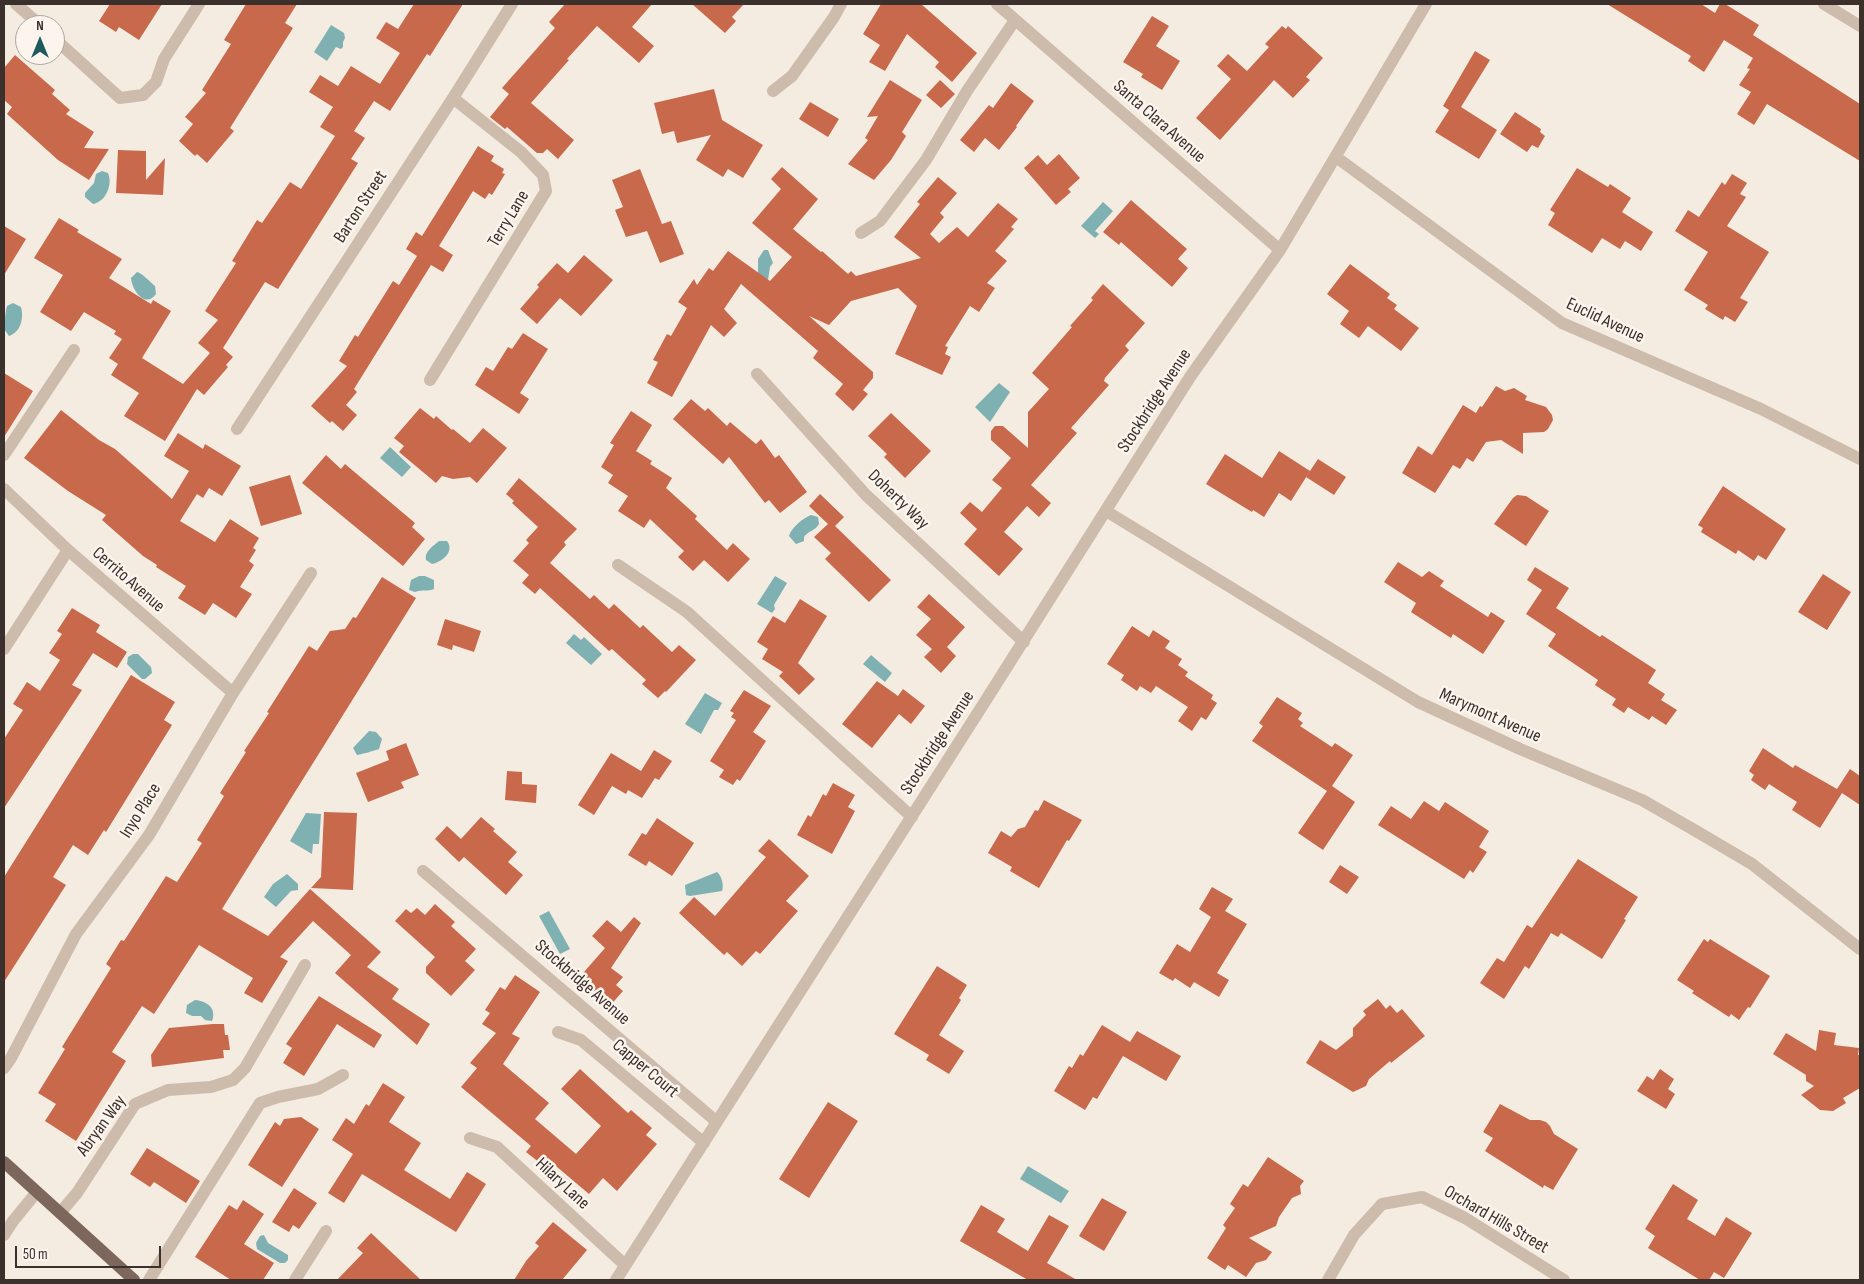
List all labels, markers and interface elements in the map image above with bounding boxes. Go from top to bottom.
north arrow [15,15,65,65]
text: N [36,17,44,34]
street label: Santa Clara Avenue [1108,76,1210,168]
street label: Barton Street [330,167,392,247]
street label: Terry Lane [484,187,534,251]
street label: Euclid Avenue [1563,294,1647,348]
street label: Stockbridge Avenue [1113,345,1197,457]
street label: Doherty Way [863,465,933,535]
street label: Cerrito Avenue [87,543,169,617]
street label: Marymont Avenue [1436,684,1544,748]
street label: Stockbridge Avenue [896,687,980,799]
street label: Inyo Place [116,780,166,842]
street label: Stockbridge Avenue [530,936,634,1030]
street label: Capper Court [607,1035,683,1103]
street label: Abryan Way [73,1091,131,1161]
street label: Hilary Lane [530,1153,594,1215]
street label: Orchard Hills Street [1440,1181,1552,1259]
scale bar [18,1236,164,1268]
text: 50 m [23,1245,48,1264]

